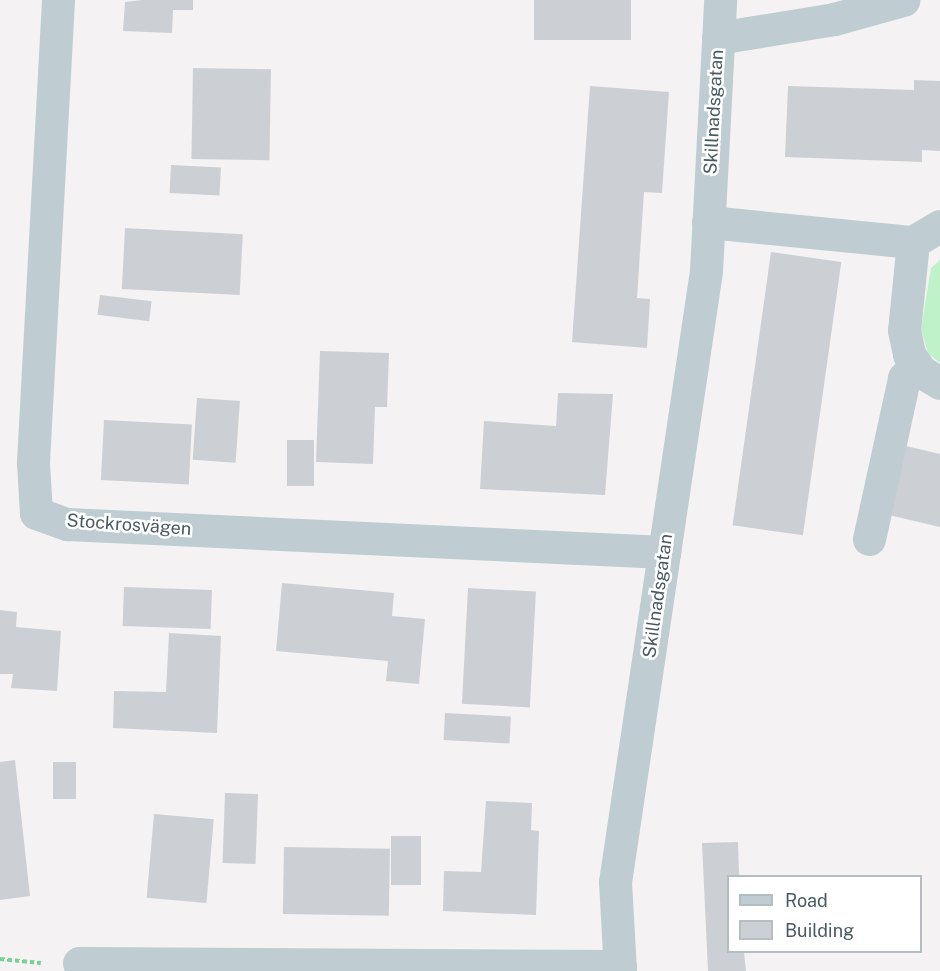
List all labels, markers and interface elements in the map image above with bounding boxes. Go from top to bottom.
street label: Skillnadsgatan [700,49,728,175]
street label: Stockrosvägen [66,510,192,540]
street label: Skillnadsgatan [639,533,677,659]
legend [727,875,922,953]
text: Road [785,890,828,911]
text: Building [785,920,854,941]

